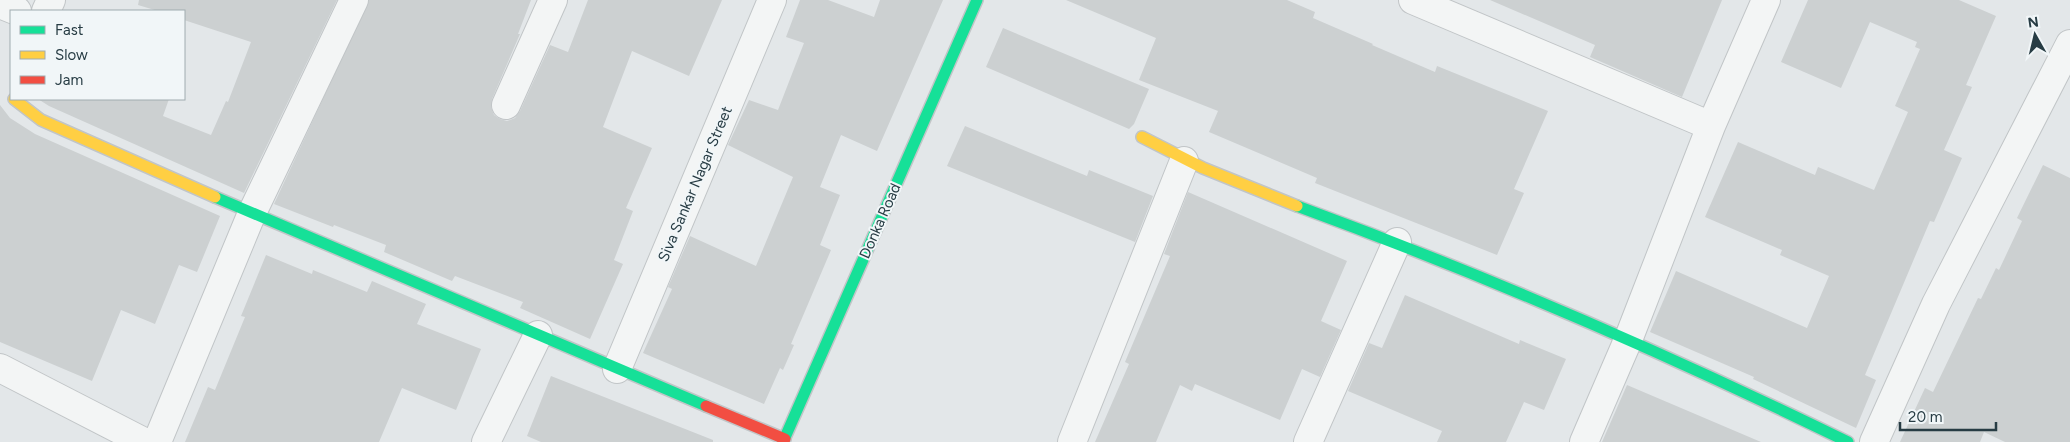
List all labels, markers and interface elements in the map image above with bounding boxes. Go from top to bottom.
legend [10,10,185,100]
north arrow [2010,10,2060,60]
text: N [2027,13,2040,32]
text: Fast [55,21,84,39]
text: Slow [55,46,88,64]
text: Jam [55,71,83,89]
street label: Siva Sankar Nagar Street [654,103,736,264]
street label: Donka Road [855,181,905,261]
scale bar [1900,400,1996,432]
text: 20 m [1908,408,1942,426]

